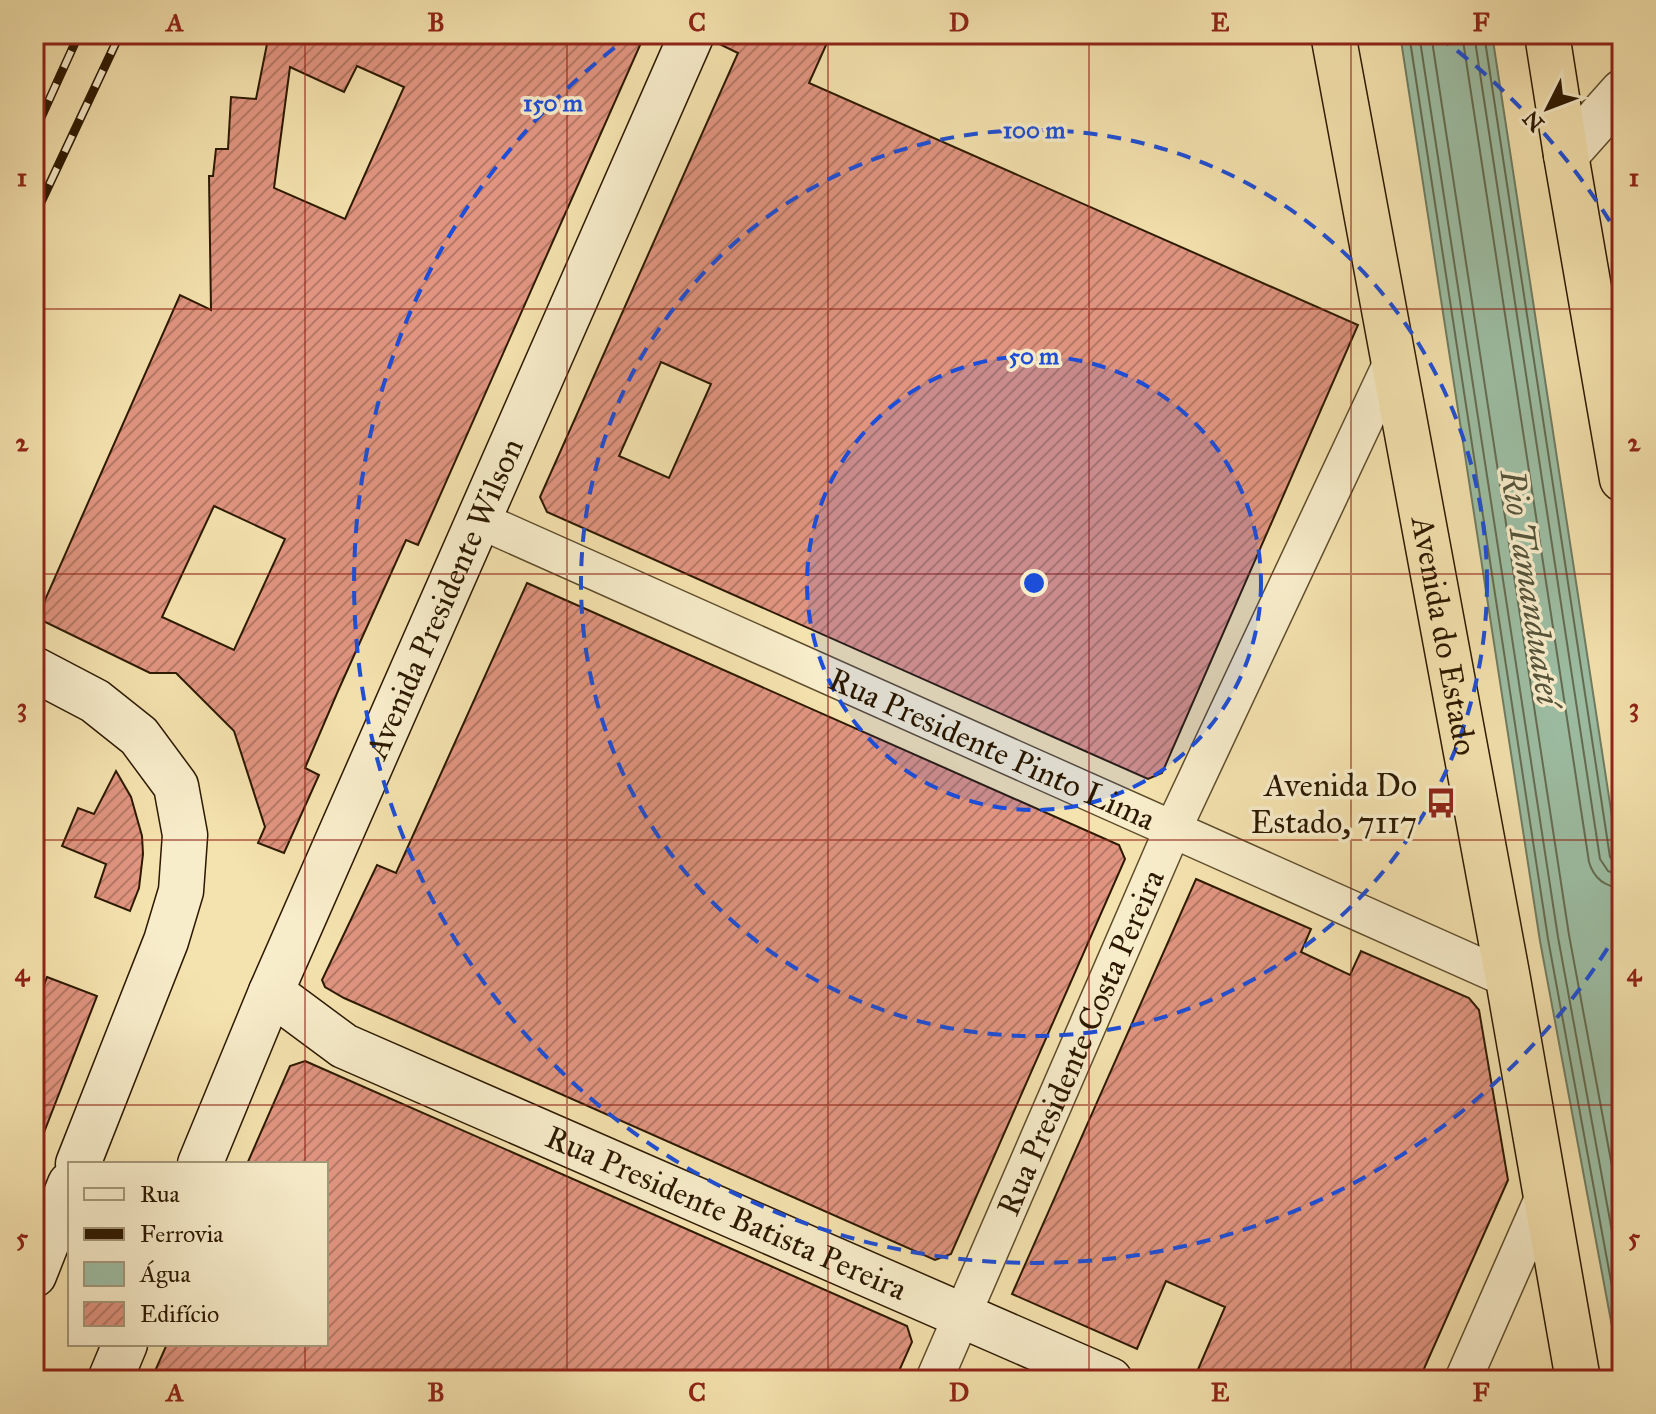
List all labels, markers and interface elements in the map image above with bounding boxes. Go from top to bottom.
text: A [164,6,184,38]
text: B [427,6,445,38]
text: C [688,6,706,38]
text: D [949,6,969,38]
text: E [1211,6,1230,38]
text: F [1473,6,1490,38]
north arrow [1508,68,1588,148]
text: 150 m [523,88,584,118]
text: N [1517,105,1550,137]
text: 100 m [1003,115,1066,145]
text: 1 [17,161,27,193]
text: 1 [1629,161,1639,193]
text: 50 m [1009,341,1060,371]
text: 2 [16,426,30,458]
text: 2 [1628,426,1642,458]
street label: Avenida Presidente Wilson [356,432,532,767]
water label: Rio Tamanduateí [1492,466,1570,713]
street label: Avenida do Estado [1402,511,1485,759]
centre of rings [1020,569,1048,597]
street label: Rua Presidente Pinto Lima [823,660,1161,839]
text: 3 [17,691,27,723]
text: 3 [1629,691,1639,723]
place label: Avenida Do Estado, 7117 [1251,766,1417,842]
bus stop icon: Avenida Do Estado, 7117 [1424,786,1458,820]
street label: Rua Presidente Costa Pereira [989,863,1173,1222]
text: 4 [15,956,31,988]
text: 4 [1627,956,1643,988]
street label: Rua Presidente Batista Pereira [540,1117,913,1309]
legend [68,1162,328,1346]
text: Rua [140,1179,180,1209]
text: Ferrovia [140,1219,224,1249]
text: 5 [16,1221,29,1253]
text: 5 [1628,1221,1641,1253]
text: Água [139,1259,191,1289]
text: Edifício [140,1299,219,1329]
text: A [164,1376,184,1408]
text: B [427,1376,445,1408]
text: C [688,1376,706,1408]
text: D [949,1376,969,1408]
text: E [1211,1376,1230,1408]
text: F [1473,1376,1490,1408]

